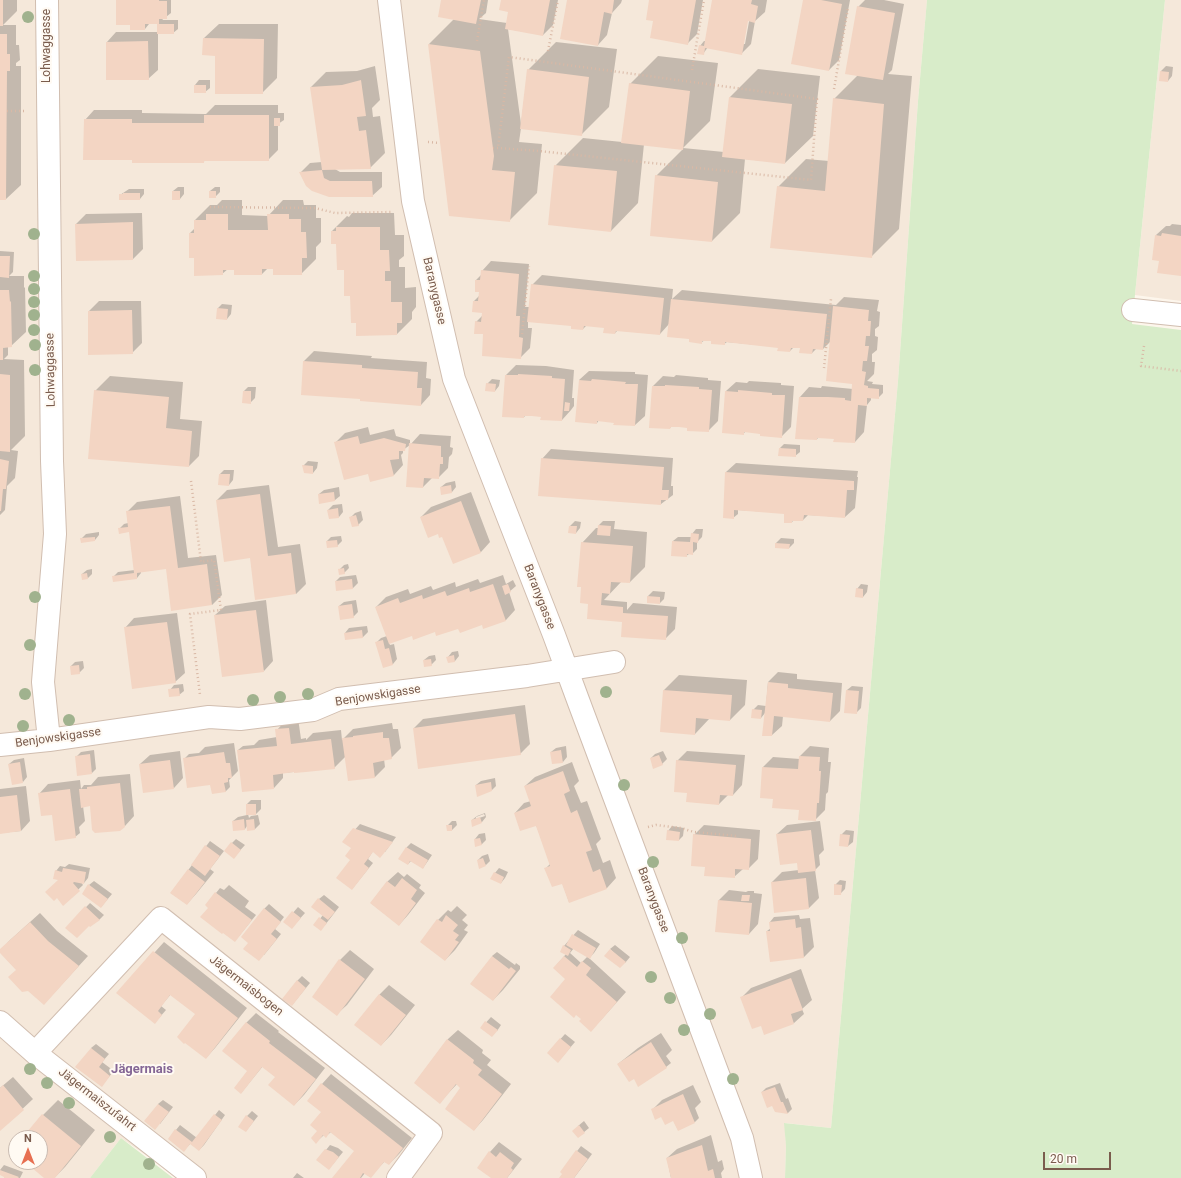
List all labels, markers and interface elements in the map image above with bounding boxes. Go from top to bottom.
street label: Lohwaggasse [40,9,54,83]
street label: Baranygasse [419,256,449,326]
street label: Lohwaggasse [43,333,59,407]
street label: Baranygasse [520,562,558,632]
street label: Benjowskigasse [334,682,422,710]
street label: Benjowskigasse [14,725,102,751]
street label: Baranygasse [634,865,672,935]
street label: Jägermaisbogen [206,953,286,1019]
district label: Jägermais [111,1062,173,1078]
street label: Jägermaiszufahrt [55,1065,139,1135]
north arrow [8,1130,48,1170]
text: N [24,1132,32,1145]
scale bar [1045,1144,1113,1170]
text: 20 m [1050,1152,1077,1166]

